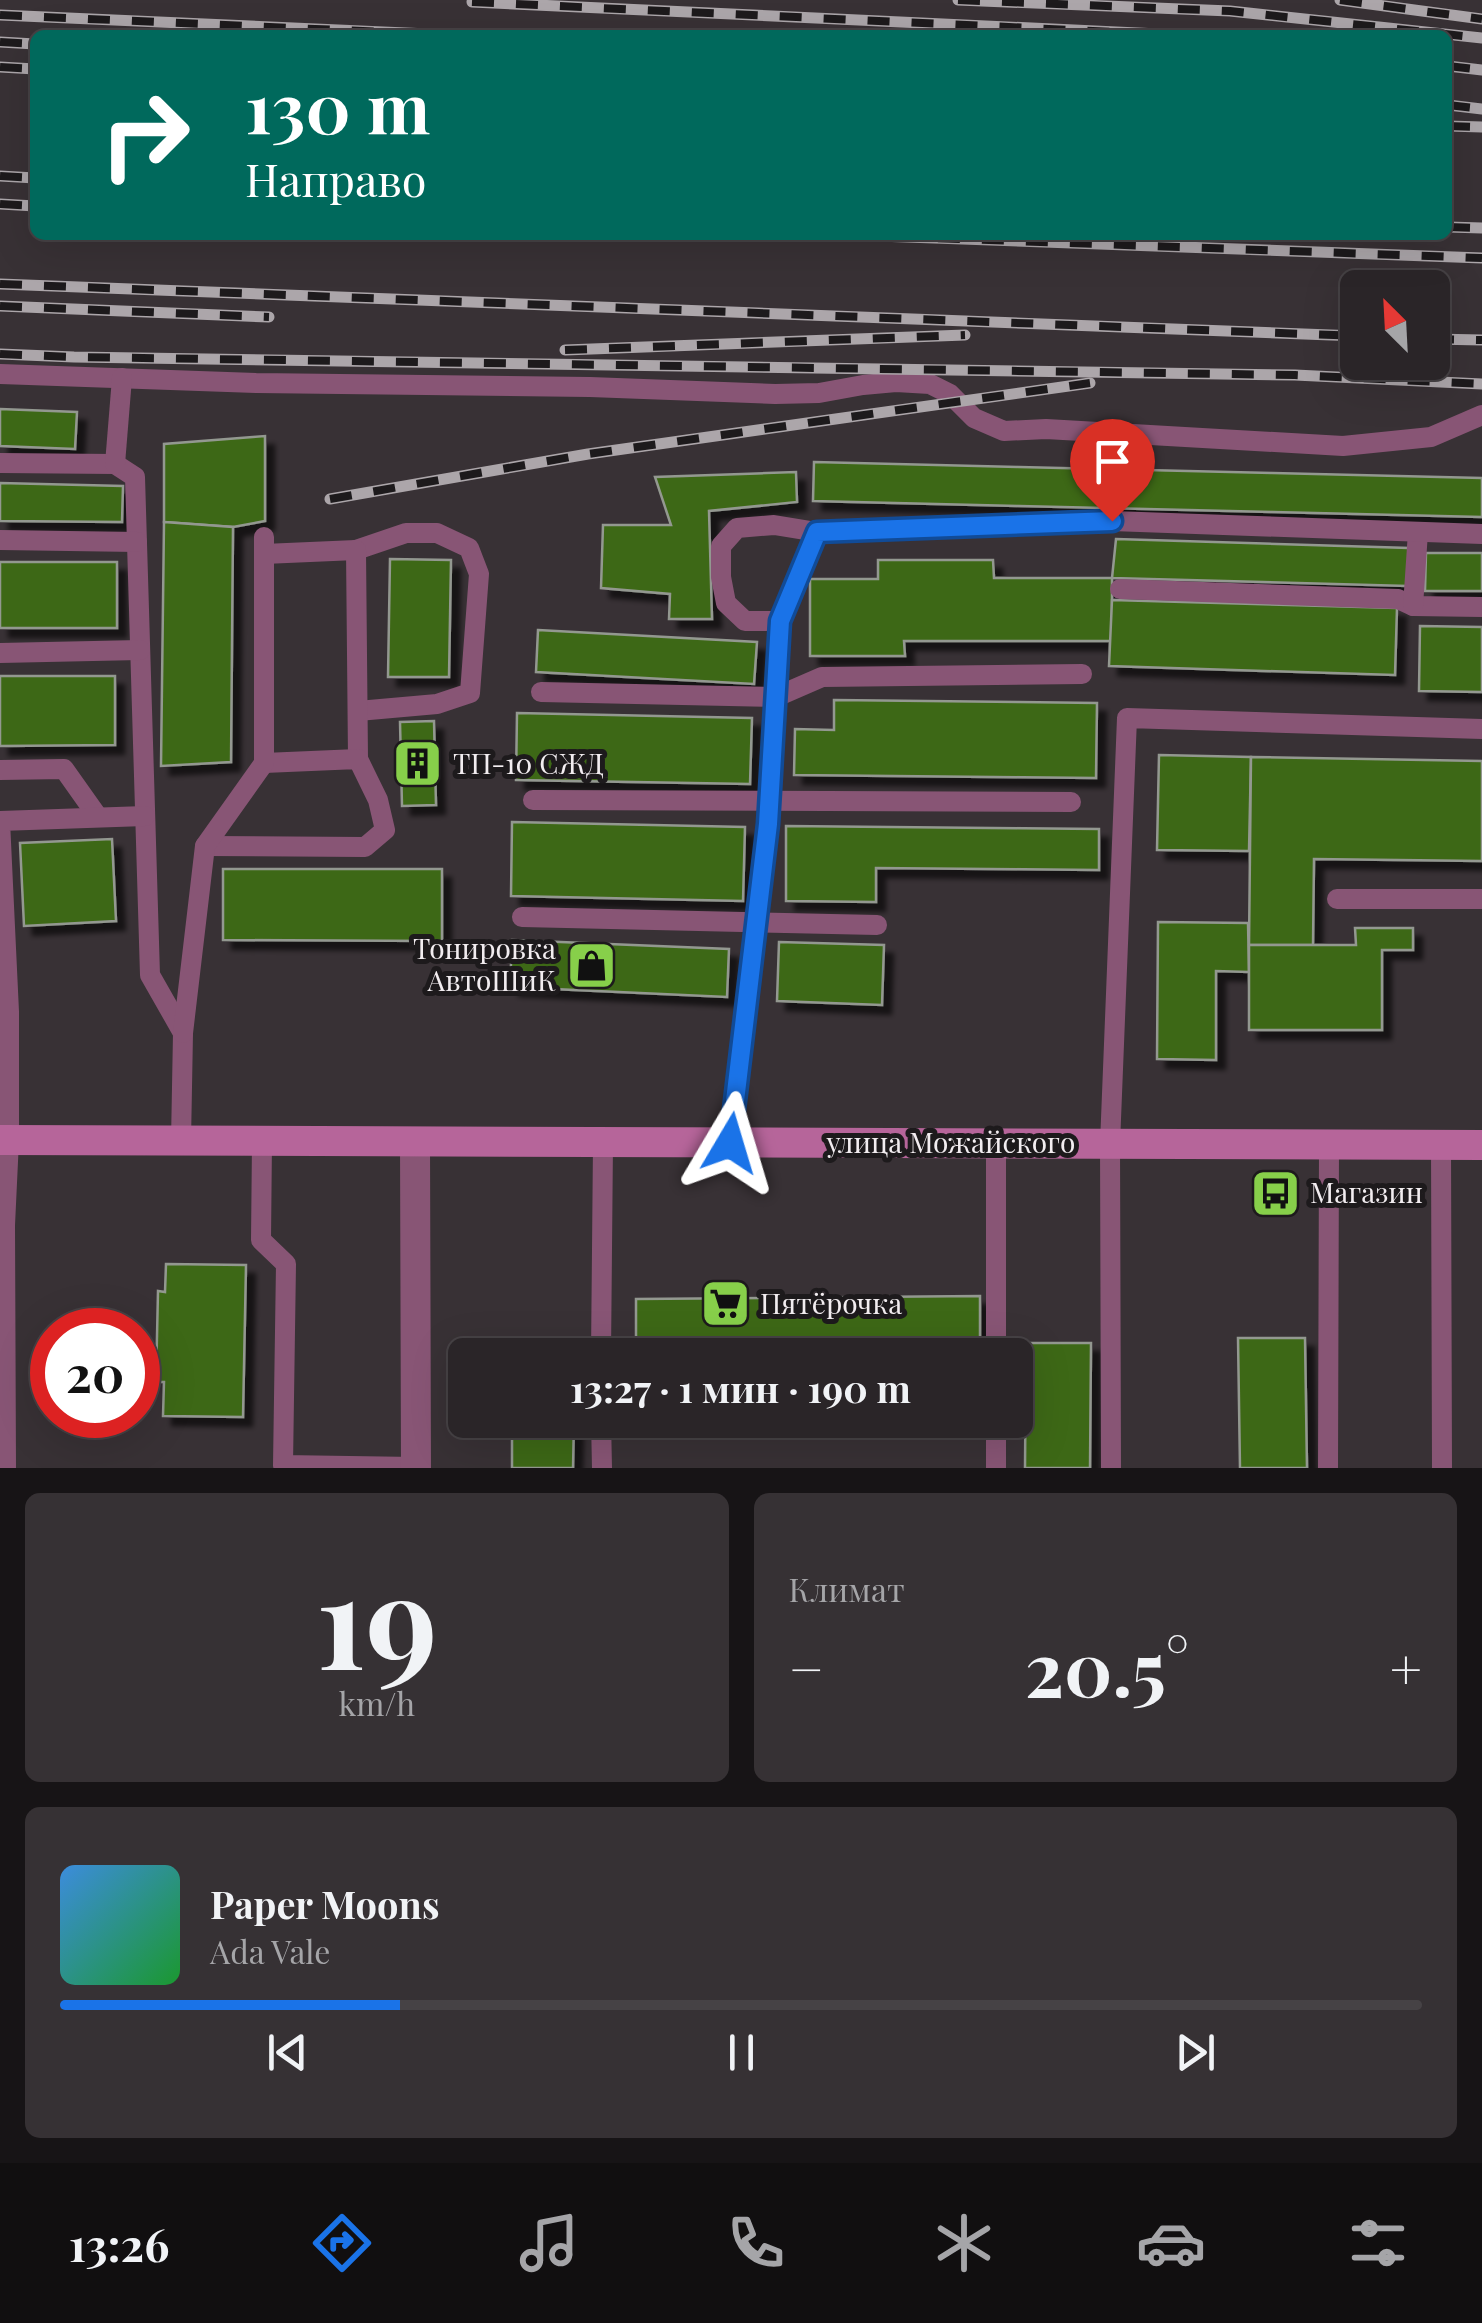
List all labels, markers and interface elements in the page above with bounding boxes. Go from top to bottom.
text: 130 m [245,58,430,152]
icon: right [80,70,210,200]
text: Направо [245,148,427,208]
north arrow [1340,270,1450,380]
map controls [1340,270,1450,380]
pin [1070,419,1155,522]
icon: arrive [1085,434,1140,489]
building icon: ТП-10 СЖД [392,738,444,790]
place label: ТП-10 СЖД [453,744,604,781]
place label: Тонировка АвтоШиК [413,929,556,998]
shop icon: Тонировка АвтоШиК [565,939,617,991]
position arrow [678,1091,782,1195]
street label: улица Можайского [826,1123,1075,1160]
bus stop icon: Магазин [1249,1167,1301,1219]
place label: Магазин [1310,1173,1423,1210]
supermarket icon: Пятёрочка [699,1278,751,1330]
place label: Пятёрочка [760,1284,902,1321]
speed limit sign: 20 [30,1308,160,1438]
text: 13:27 · 1 мин · 190 m [570,1362,911,1413]
text: 19 [316,1529,438,1703]
text: Климат [789,1567,905,1610]
text: 20.5° [1025,1616,1189,1716]
text: − [789,1630,824,1704]
text: + [1390,1630,1422,1704]
text: km/h [338,1681,415,1724]
text: Paper Moons [210,1878,439,1929]
text: Ada Vale [210,1929,330,1972]
icon: previous [260,2025,315,2080]
icon: pause [714,2025,769,2080]
icon: next [1168,2025,1223,2080]
icon: directions [307,2208,377,2278]
icon: music [514,2208,584,2278]
icon: phone [721,2208,791,2278]
icon: climate [929,2208,999,2278]
icon: car [1136,2208,1206,2278]
icon: filters [1343,2208,1413,2278]
text: 13:26 [69,2213,169,2273]

